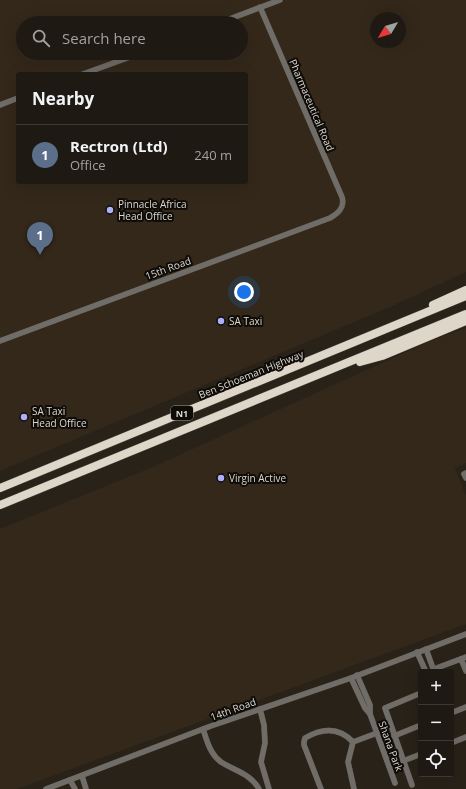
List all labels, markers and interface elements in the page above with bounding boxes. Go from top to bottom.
north arrow [370,12,406,48]
search box [16,16,248,60]
icon: search [30,27,52,49]
text: Search here [62,28,146,48]
street label: Pharmaceutical Road [286,57,338,153]
text: Nearby [32,87,94,110]
text: Rectron (Ltd) [70,136,168,156]
text: 1 [41,146,49,164]
text: 240 m [194,146,232,164]
text: Office [70,156,106,174]
place label: Pinnacle Africa Head Office [118,197,187,223]
marker: Pinnacle Africa Head Office [105,205,115,215]
pin: 1 [27,222,53,255]
street label: 15th Road [143,253,193,283]
your location [234,282,254,302]
place label: SA Taxi [229,314,262,328]
marker: SA Taxi [216,316,226,326]
street label: Ben Schoeman Highway [196,346,307,402]
place label: SA Taxi Head Office [32,404,87,430]
road number: N1 [171,406,193,420]
marker: SA Taxi Head Office [19,412,29,422]
place label: Virgin Active [229,471,286,485]
marker: Virgin Active [216,473,226,483]
map controls [418,669,454,777]
button: + [418,669,454,705]
street label: 14th Road [208,694,258,724]
button: − [418,705,454,741]
street label: Shana Park [375,719,407,774]
button: locate [418,741,454,777]

